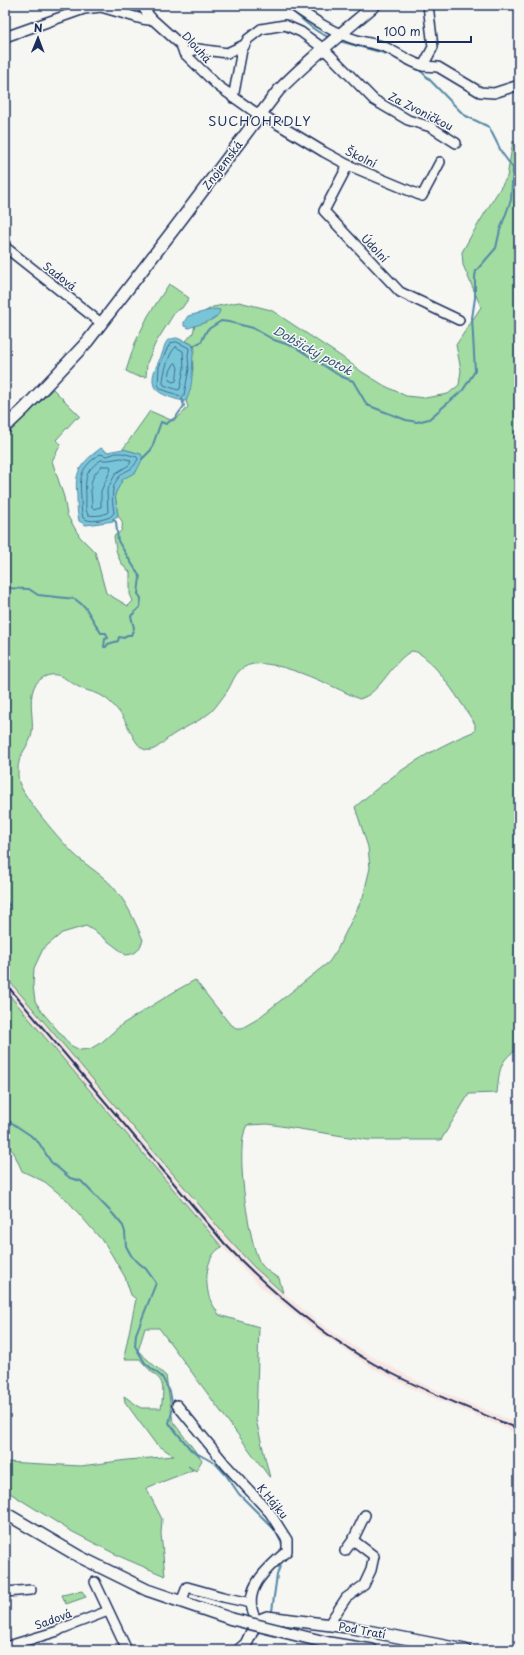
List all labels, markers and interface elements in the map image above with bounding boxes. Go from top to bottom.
north arrow [18,18,58,58]
scale bar [378,18,471,44]
text: N [34,19,43,36]
text: 100 m [384,22,421,40]
street label: Dlouhá [178,28,216,67]
street label: Za Zvoničkou [386,87,456,135]
district label: SUCHOHRDLY [208,111,312,130]
street label: Znojemská [198,137,246,193]
street label: Školní [342,142,380,172]
street label: Údolní [357,230,393,266]
street label: Sadová [40,257,81,295]
water label: Dobšický potok [270,321,356,380]
street label: K Hájku [253,1480,293,1522]
street label: Sadová [32,1604,74,1634]
street label: Pod Tratí [337,1617,387,1643]

